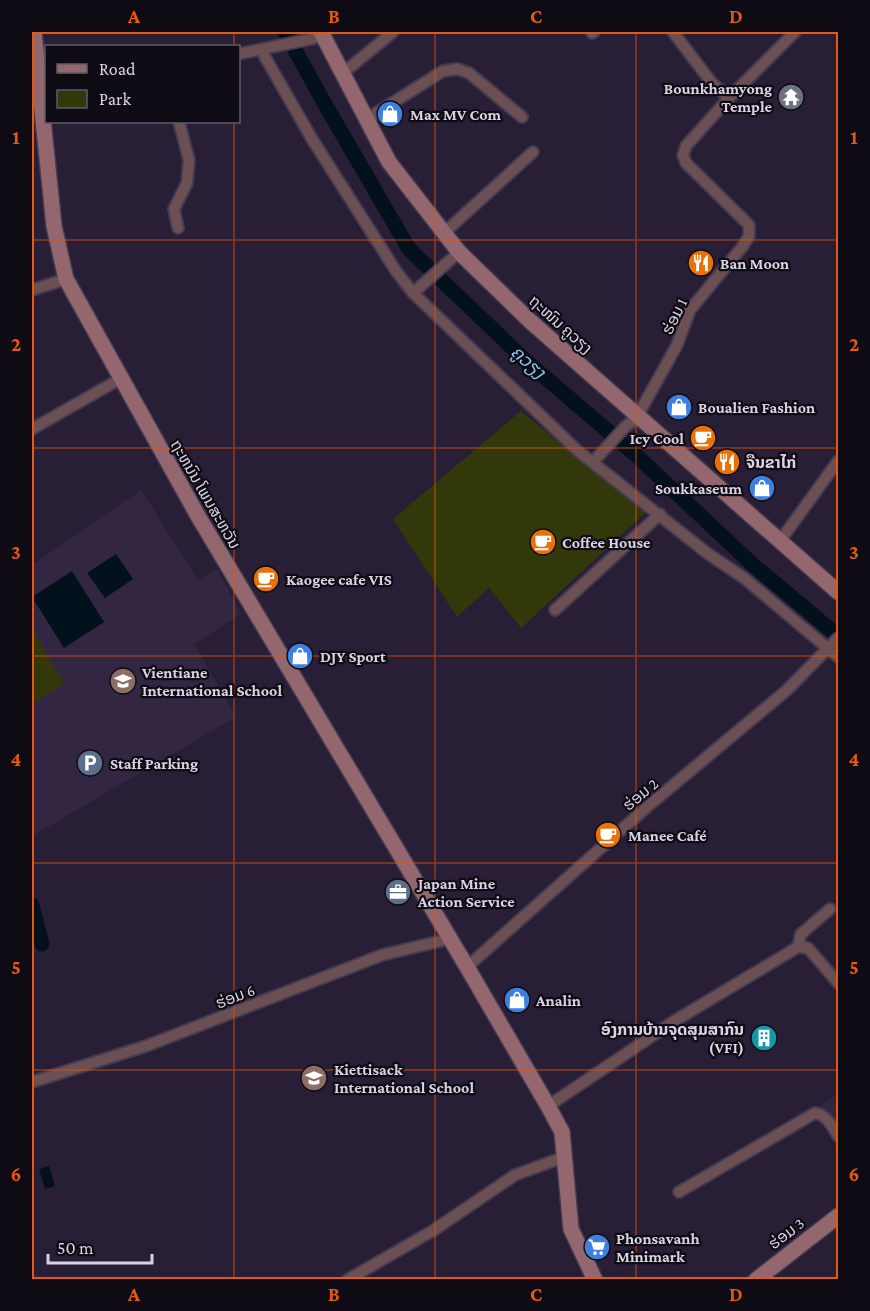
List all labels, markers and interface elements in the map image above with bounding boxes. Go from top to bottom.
text: A [127,5,141,27]
text: B [328,5,340,27]
text: C [530,5,542,27]
text: D [729,5,743,27]
legend [45,45,240,123]
text: Road [99,59,136,79]
place label: Bounkhamyong Temple [664,80,773,115]
temple icon: Bounkhamyong Temple [776,82,806,112]
text: Park [99,89,131,109]
shop icon: Max MV Com [375,99,405,129]
place label: Max MV Com [410,106,501,123]
text: 1 [12,126,20,148]
text: 1 [850,126,858,148]
restaurant icon: Ban Moon [686,248,716,278]
place label: Ban Moon [720,255,789,272]
street label: ຖະໜົນ ຄູວຽງ [524,292,596,358]
street label: ຮ່ອມ 1 [659,295,690,337]
text: 2 [11,333,21,355]
text: 2 [849,333,859,355]
water label: ຄູວຽງ [506,342,550,385]
shop icon: Boualien Fashion [664,392,694,422]
place label: Boualien Fashion [698,399,815,416]
cafe icon: Icy Cool [688,423,718,453]
place label: Icy Cool [630,430,684,447]
street label: ຖະຫນົນ ໂພນສະຫວັນ [167,437,244,552]
restaurant icon: ຈືນຂາໄກ່ [712,447,742,477]
place label: ຈືນຂາໄກ່ [746,453,796,471]
shop icon: Soukkaseum [747,473,777,503]
place label: Soukkaseum [655,480,742,497]
cafe icon: Coffee House [528,527,558,557]
place label: Coffee House [562,534,651,551]
text: 3 [11,541,21,563]
text: 3 [849,541,859,563]
cafe icon: Kaogee cafe VIS [251,564,281,594]
place label: Kaogee cafe VIS [286,571,392,588]
shop icon: DJY Sport [285,641,315,671]
place label: DJY Sport [320,648,386,665]
place label: Vientiane International School [141,664,282,699]
school or university icon: Vientiane International School [108,666,138,696]
text: 4 [11,748,22,770]
parking icon: Staff Parking [75,748,105,778]
text: 4 [849,748,860,770]
place label: Staff Parking [110,755,198,772]
street label: ຮ່ອມ 2 [619,775,661,814]
cafe icon: Manee Café [593,820,623,850]
place label: Manee Café [628,827,707,844]
place label: Japan Mine Action Service [416,875,515,910]
office icon: Japan Mine Action Service [383,877,413,907]
text: 5 [11,956,21,978]
text: 5 [849,956,859,978]
street label: ຮ່ອມ 6 [213,981,257,1012]
shop icon: Analin [502,985,532,1015]
place label: Analin [535,992,581,1009]
place label: ອົງການບ້ານຈຸດສຸມສາກົນ (VFI) [601,1021,744,1057]
building icon: ອົງການບ້ານຈຸດສຸມສາກົນ (VFI) [749,1023,779,1053]
place label: Kiettisack International School [334,1061,474,1096]
school or university icon: Kiettisack International School [299,1063,329,1093]
text: 6 [11,1163,21,1185]
text: 6 [849,1163,859,1185]
street label: ຮ່ອມ 3 [765,1214,807,1252]
scale bar [48,1227,152,1265]
place label: Phonsavanh Minimark [616,1230,700,1265]
supermarket icon: Phonsavanh Minimark [582,1232,612,1262]
text: 50 m [57,1238,94,1258]
text: A [127,1283,141,1305]
text: B [328,1283,340,1305]
text: C [530,1283,542,1305]
text: D [729,1283,743,1305]

